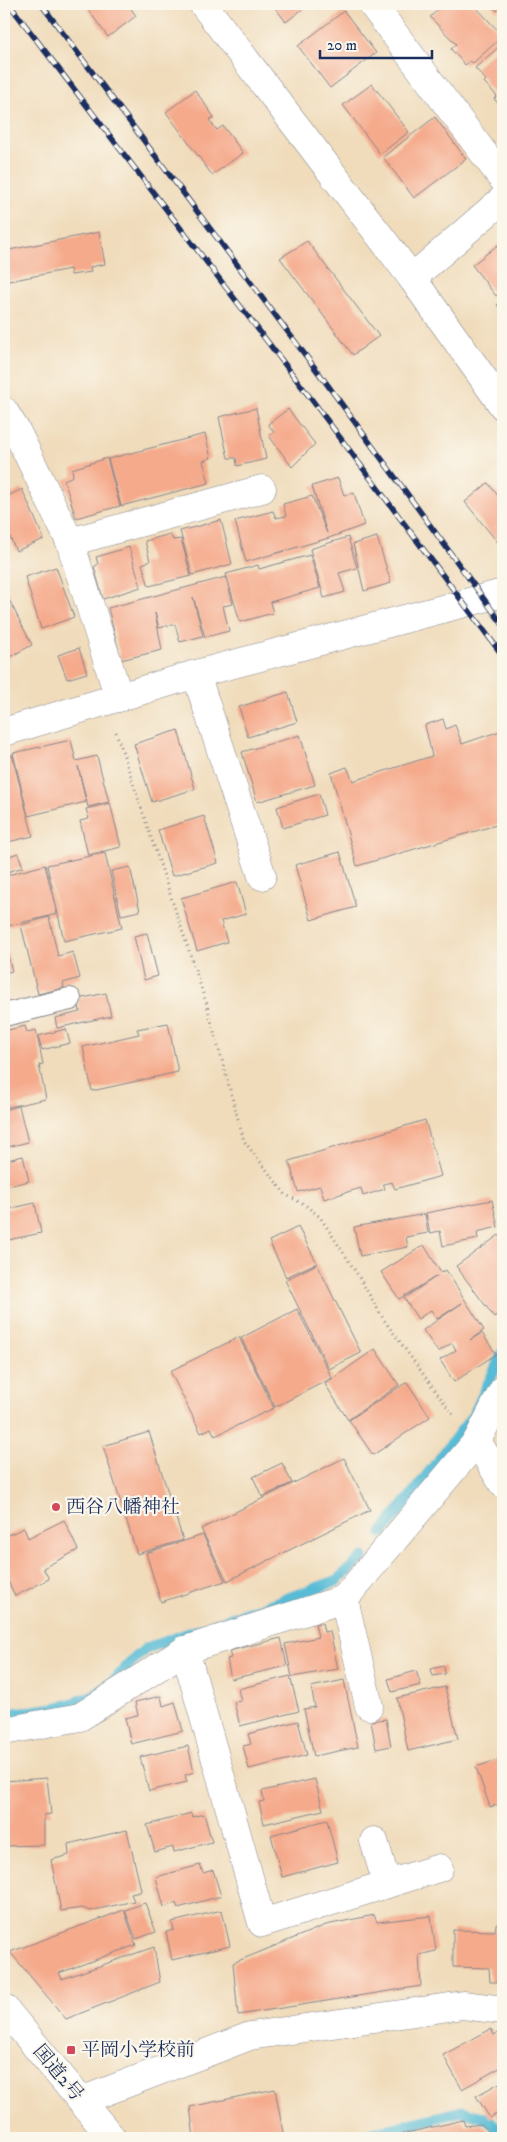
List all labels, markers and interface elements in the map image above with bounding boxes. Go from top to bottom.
scale bar [320,28,432,60]
text: 20 m [327,36,357,55]
place label: 西谷八幡神社 [66,1496,180,1519]
marker: 西谷八幡神社 [50,1501,62,1513]
place label: 平岡小学校前 [81,2039,195,2062]
street label: 国道2号 [28,2040,88,2106]
marker: 平岡小学校前 [65,2044,77,2056]

